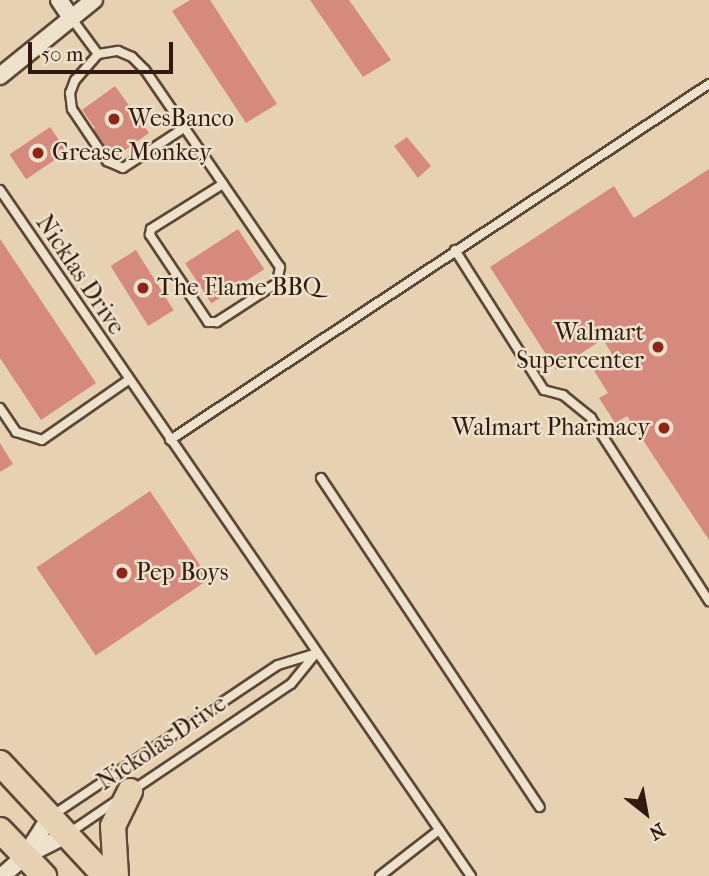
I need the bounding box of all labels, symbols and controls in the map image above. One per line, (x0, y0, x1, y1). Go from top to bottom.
scale bar (32, 28, 177, 72)
text: 50 m (41, 42, 84, 66)
place label: WesBanco (128, 105, 234, 133)
marker: WesBanco (106, 111, 122, 127)
place label: Grease Monkey (52, 139, 212, 167)
marker: Grease Monkey (30, 145, 46, 161)
street label: Nicklas Drive (29, 210, 131, 340)
place label: The Flame BBQ (157, 274, 321, 302)
marker: The Flame BBQ (135, 280, 151, 296)
place label: Walmart Supercenter (516, 319, 644, 375)
marker: Walmart Supercenter (650, 339, 666, 355)
place label: Walmart Pharmacy (452, 414, 650, 442)
marker: Walmart Pharmacy (656, 420, 672, 436)
place label: Pep Boys (136, 559, 229, 587)
marker: Pep Boys (114, 565, 130, 581)
street label: Nickolas Drive (92, 689, 232, 797)
north arrow (611, 778, 681, 848)
text: N (645, 818, 669, 844)

